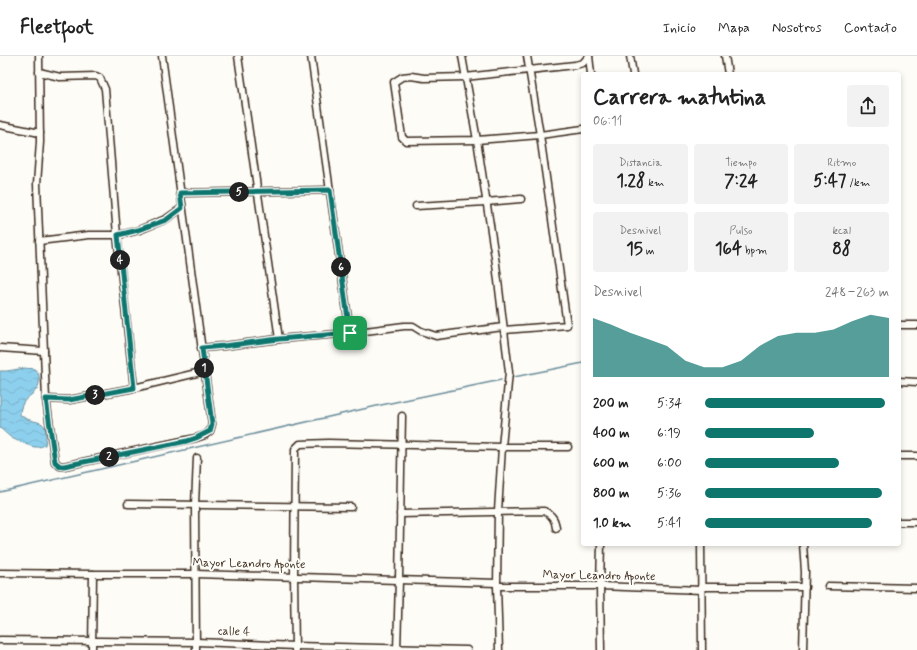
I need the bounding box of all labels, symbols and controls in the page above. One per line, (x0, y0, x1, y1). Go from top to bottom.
text: Fleetfoot (20, 15, 94, 40)
text: Inicio (663, 19, 696, 37)
text: Mapa (718, 19, 750, 37)
text: Nosotros (772, 19, 822, 37)
text: Contacto (844, 19, 897, 37)
text: Carrera matutina (593, 84, 766, 112)
button: share (847, 85, 889, 127)
text: 06:11 (593, 113, 622, 130)
text: Distancia (619, 156, 662, 170)
text: Tiempo (725, 156, 757, 170)
text: Ritmo (827, 156, 856, 170)
text: 1.28 (616, 170, 645, 192)
text: 7:24 (724, 170, 758, 192)
text: 5:47 (813, 170, 846, 192)
text: km (645, 176, 664, 190)
text: /km (846, 176, 870, 190)
pin: 5 (229, 182, 249, 202)
text: 5 (236, 185, 242, 199)
text: Desnivel (620, 224, 661, 238)
text: Pulso (729, 224, 753, 238)
text: kcal (832, 224, 851, 238)
text: 15 (626, 238, 643, 260)
text: 164 (715, 238, 742, 260)
text: 88 (832, 238, 851, 260)
text: m (643, 244, 655, 258)
text: bpm (742, 244, 767, 258)
pin: 4 (110, 250, 130, 270)
text: 4 (117, 253, 123, 267)
pin: 6 (331, 257, 351, 277)
text: 6 (338, 260, 344, 274)
text: Desnivel (593, 284, 642, 301)
text: 248–263 m (825, 284, 889, 301)
pin (333, 316, 367, 350)
icon: arrive (339, 322, 361, 344)
pin: 1 (194, 358, 214, 378)
text: 1 (202, 361, 206, 375)
pin: 3 (85, 385, 105, 405)
text: 3 (93, 388, 97, 402)
text: 200 m (593, 395, 628, 412)
text: 5:34 (657, 395, 682, 412)
text: 400 m (593, 425, 630, 442)
text: 6:19 (657, 425, 681, 442)
pin: 2 (99, 447, 119, 467)
text: 2 (106, 450, 112, 464)
text: 600 m (593, 455, 629, 472)
text: 6:00 (657, 455, 682, 472)
text: 800 m (593, 485, 629, 502)
text: 5:36 (657, 485, 681, 502)
text: 1.0 km (593, 515, 631, 532)
text: 5:41 (657, 515, 681, 532)
street label: Mayor Leandro Aponte (192, 555, 306, 573)
street label: Mayor Leandro Aponte (542, 567, 656, 585)
street label: calle 4 (218, 623, 250, 641)

